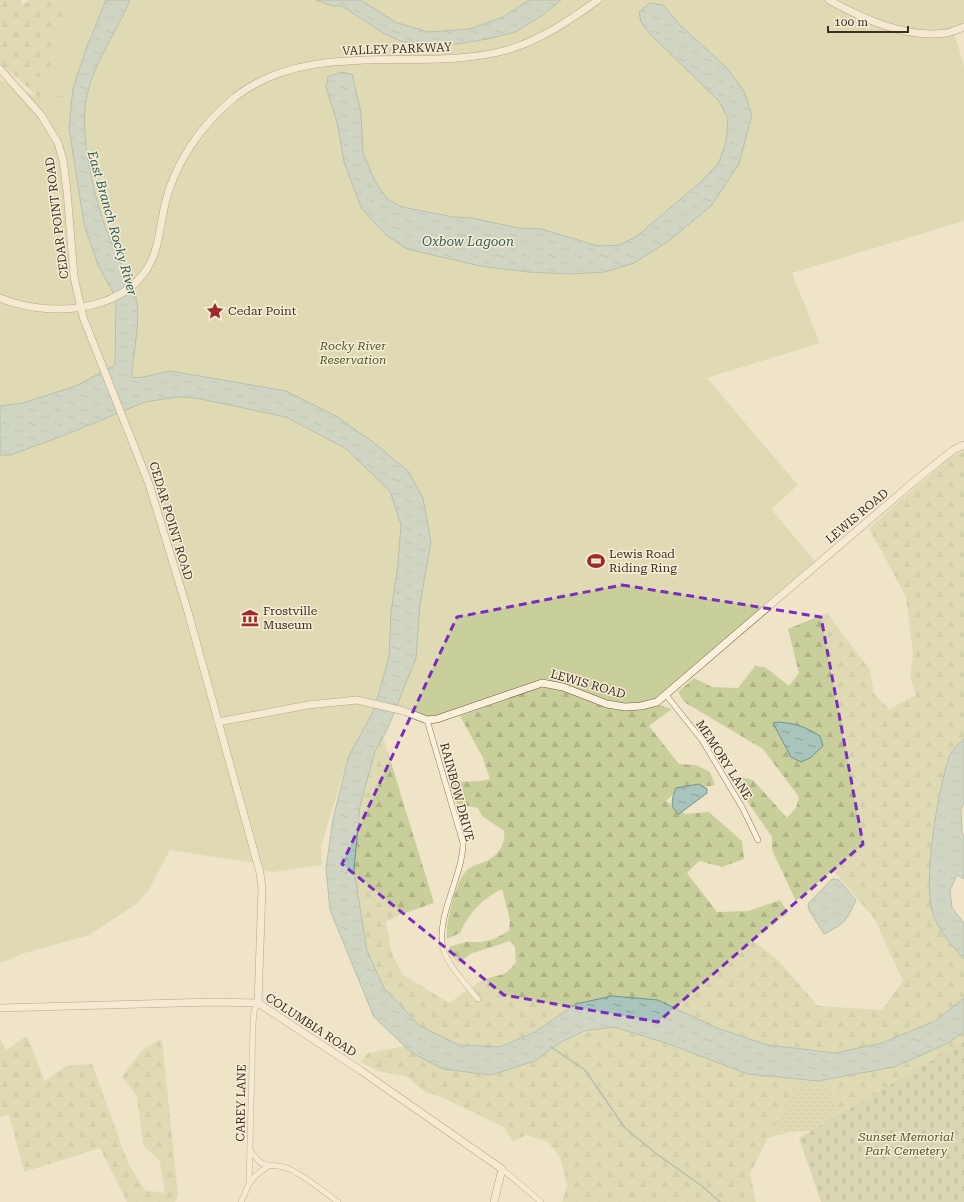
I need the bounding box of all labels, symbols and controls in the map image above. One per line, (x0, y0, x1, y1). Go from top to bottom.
scale bar (828, 8, 908, 34)
text: 100 m (834, 15, 868, 29)
street label: VALLEY PARKWAY (342, 40, 453, 58)
water label: East Branch Rocky River (84, 148, 141, 298)
street label: CEDAR POINT ROAD (43, 156, 71, 280)
water label: Oxbow Lagoon (422, 234, 514, 249)
place icon: Cedar Point (205, 301, 225, 321)
place label: Cedar Point (228, 304, 297, 318)
park label: Rocky River Reservation (318, 339, 387, 367)
street label: CEDAR POINT ROAD (146, 460, 196, 582)
street label: LEWIS ROAD (823, 486, 891, 546)
place label: Lewis Road Riding Ring (609, 547, 677, 575)
sports icon: Lewis Road Riding Ring (586, 551, 606, 571)
place label: Frostville Museum (263, 604, 318, 632)
museum icon: Frostville Museum (240, 608, 260, 628)
street label: LEWIS ROAD (549, 667, 627, 701)
street label: MEMORY LANE (693, 717, 755, 803)
street label: RAINBOW DRIVE (437, 741, 477, 843)
street label: COLUMBIA ROAD (263, 990, 359, 1060)
street label: CAREY LANE (233, 1064, 249, 1142)
park label: Sunset Memorial Park Cemetery (857, 1130, 954, 1158)

